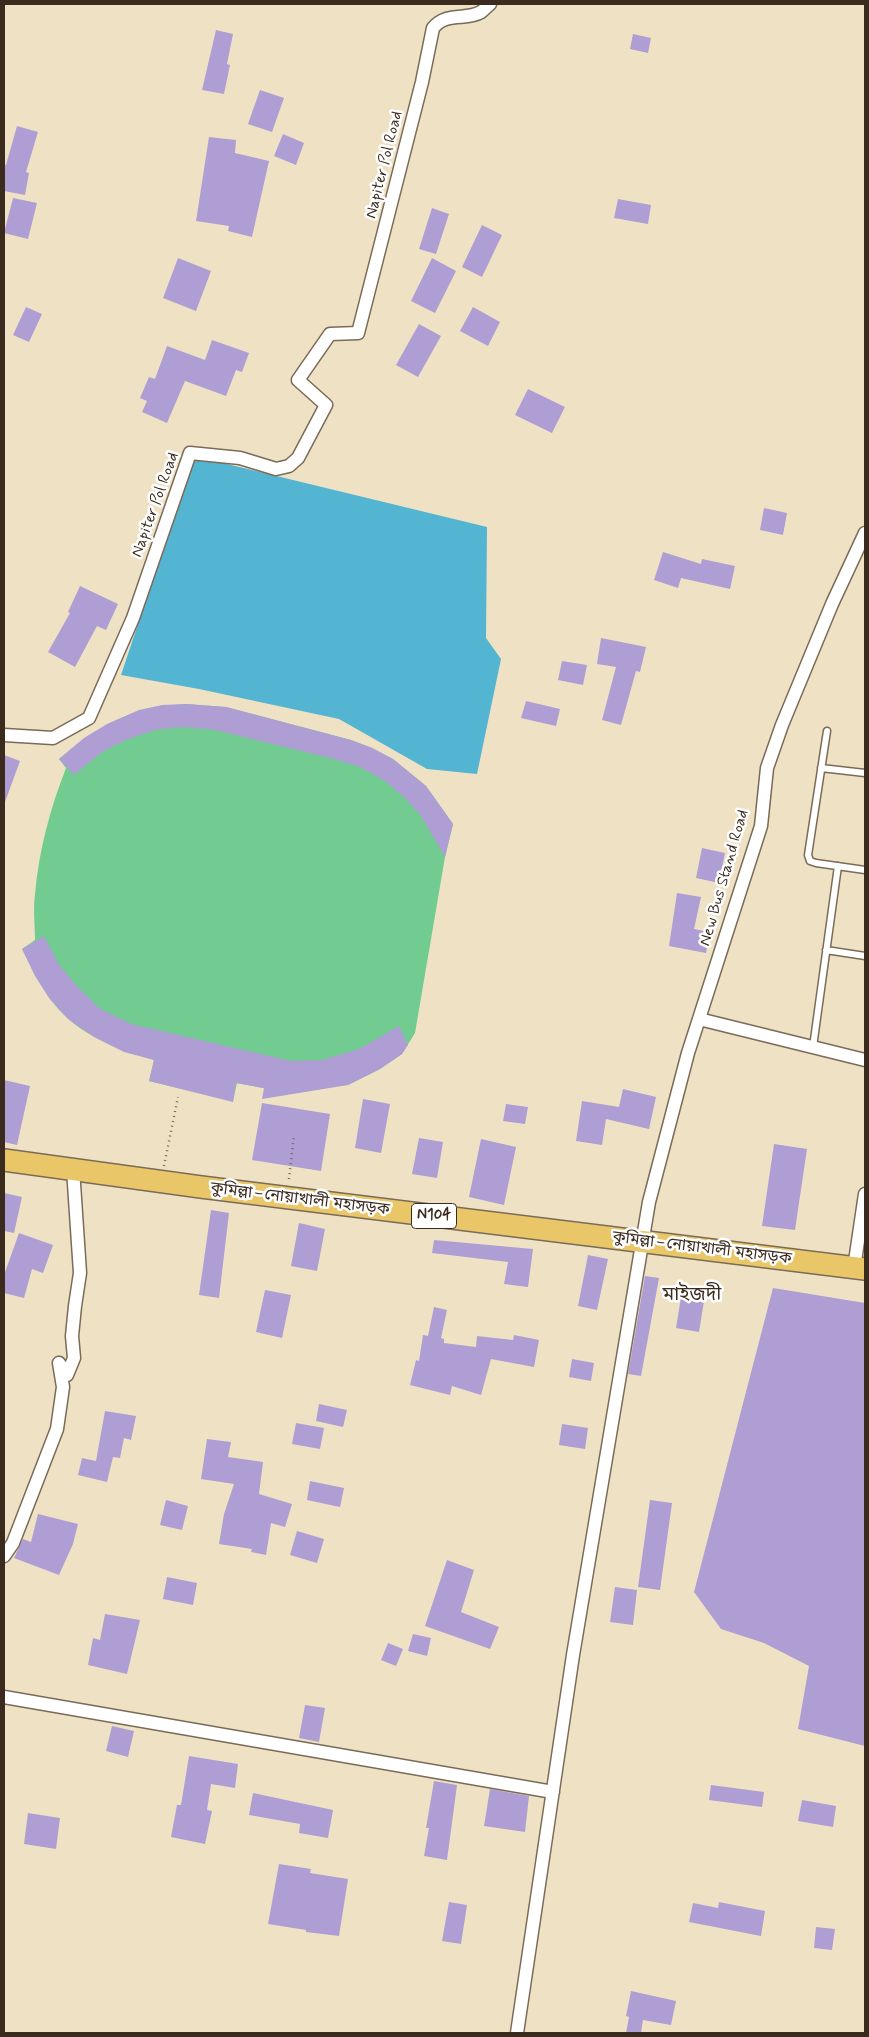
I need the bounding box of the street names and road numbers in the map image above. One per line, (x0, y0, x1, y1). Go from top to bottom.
street label: Napiter Pol Road (362, 109, 408, 221)
street label: Napiter Pol Road (128, 450, 184, 560)
street label: New Bus Stand Road (696, 808, 754, 948)
street label: কুমিল্লা–নোয়াখালী মহাসড়ক (209, 1179, 391, 1221)
road number: N104 (412, 1204, 456, 1228)
street label: কুমিল্লা–নোয়াখালী মহাসড়ক (611, 1228, 793, 1270)

